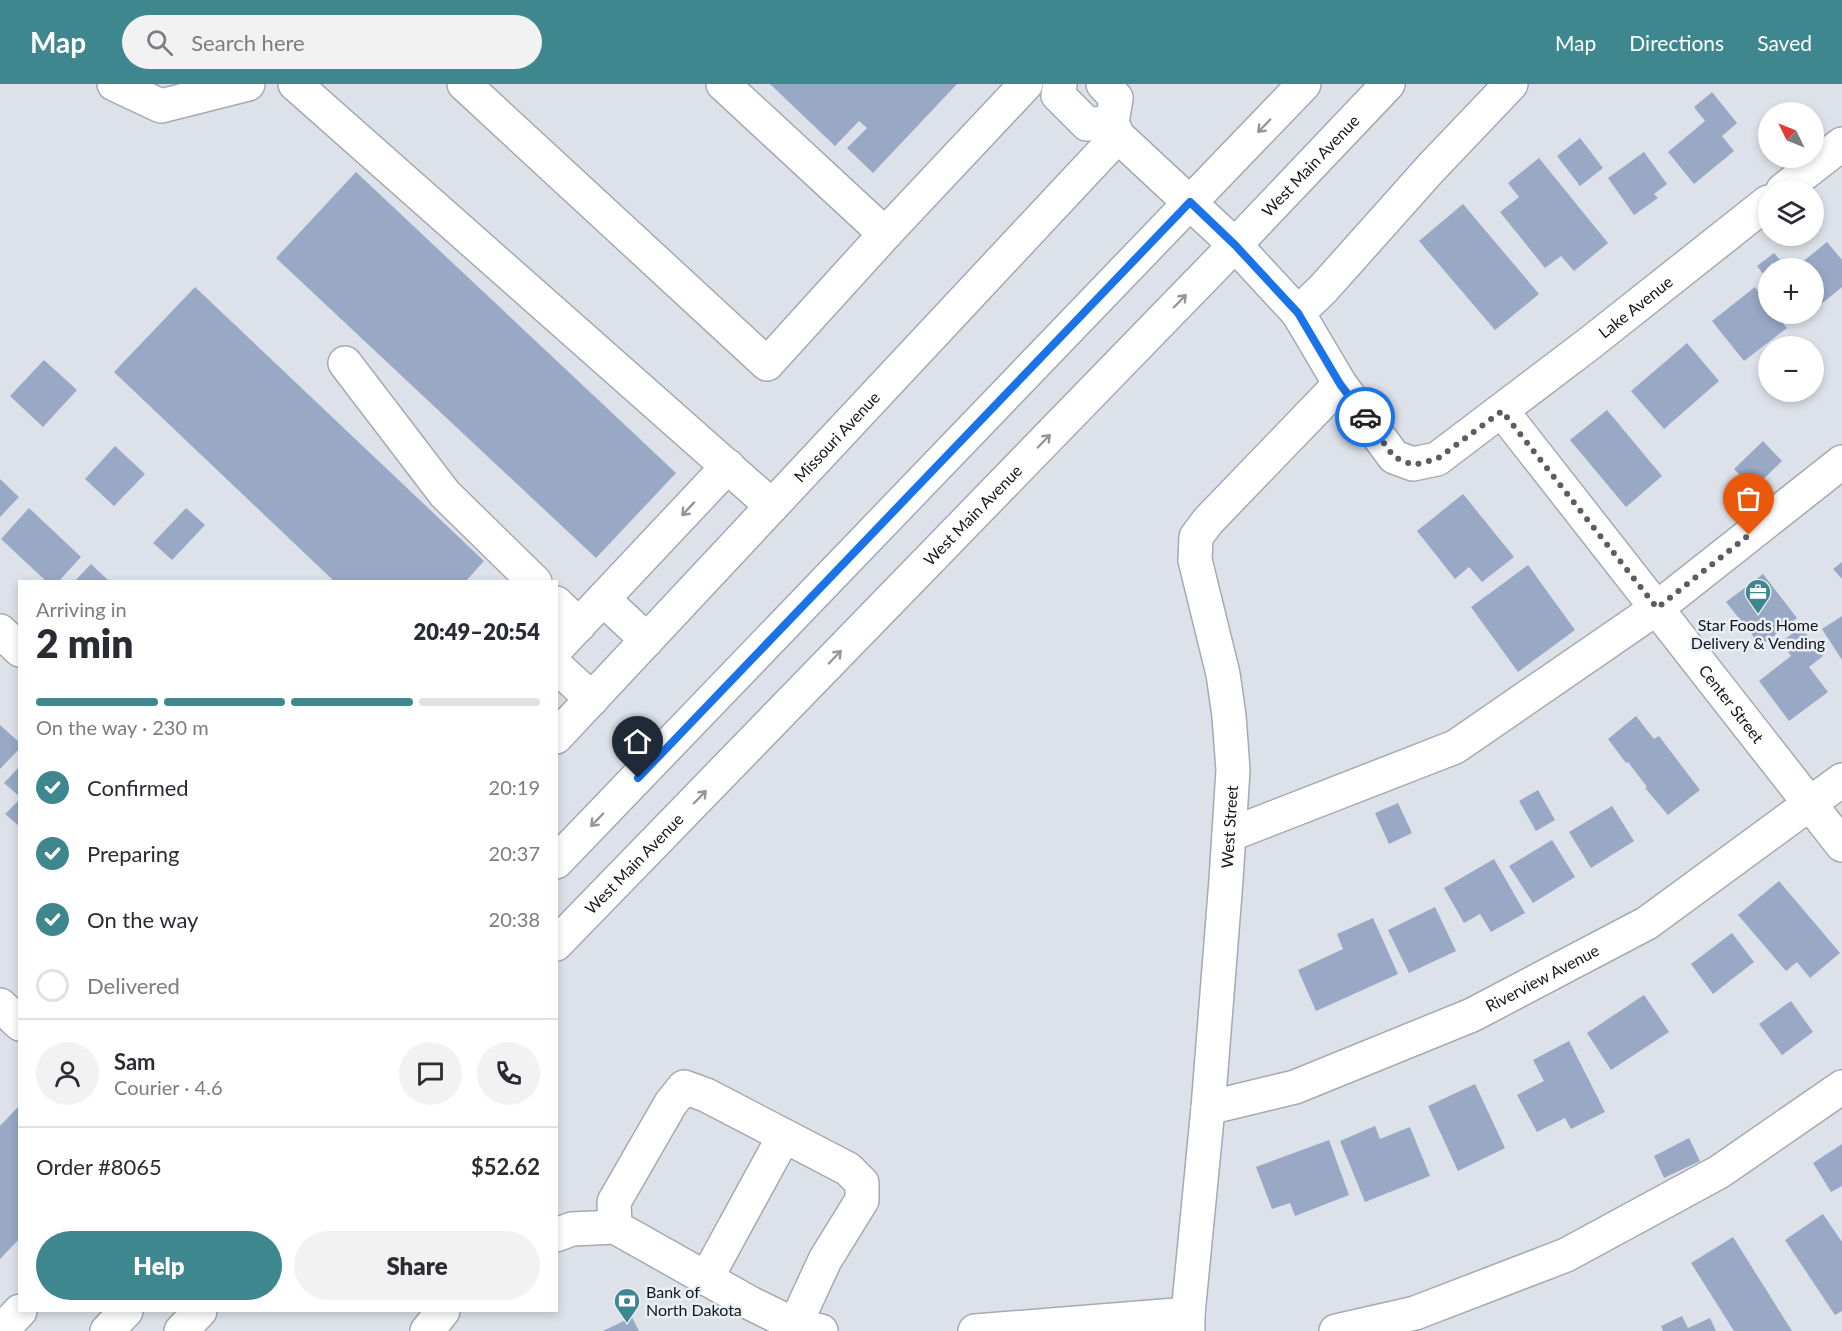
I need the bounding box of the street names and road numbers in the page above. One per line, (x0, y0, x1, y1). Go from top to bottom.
street label: West Main Avenue (1257, 111, 1363, 220)
street label: Lake Avenue (1594, 272, 1676, 342)
street label: Missouri Avenue (790, 387, 883, 486)
street label: West Main Avenue (919, 460, 1025, 569)
street label: Center Street (1695, 661, 1768, 746)
street label: West Street (1217, 784, 1241, 869)
street label: West Main Avenue (581, 809, 687, 918)
street label: Riverview Avenue (1482, 940, 1602, 1015)

